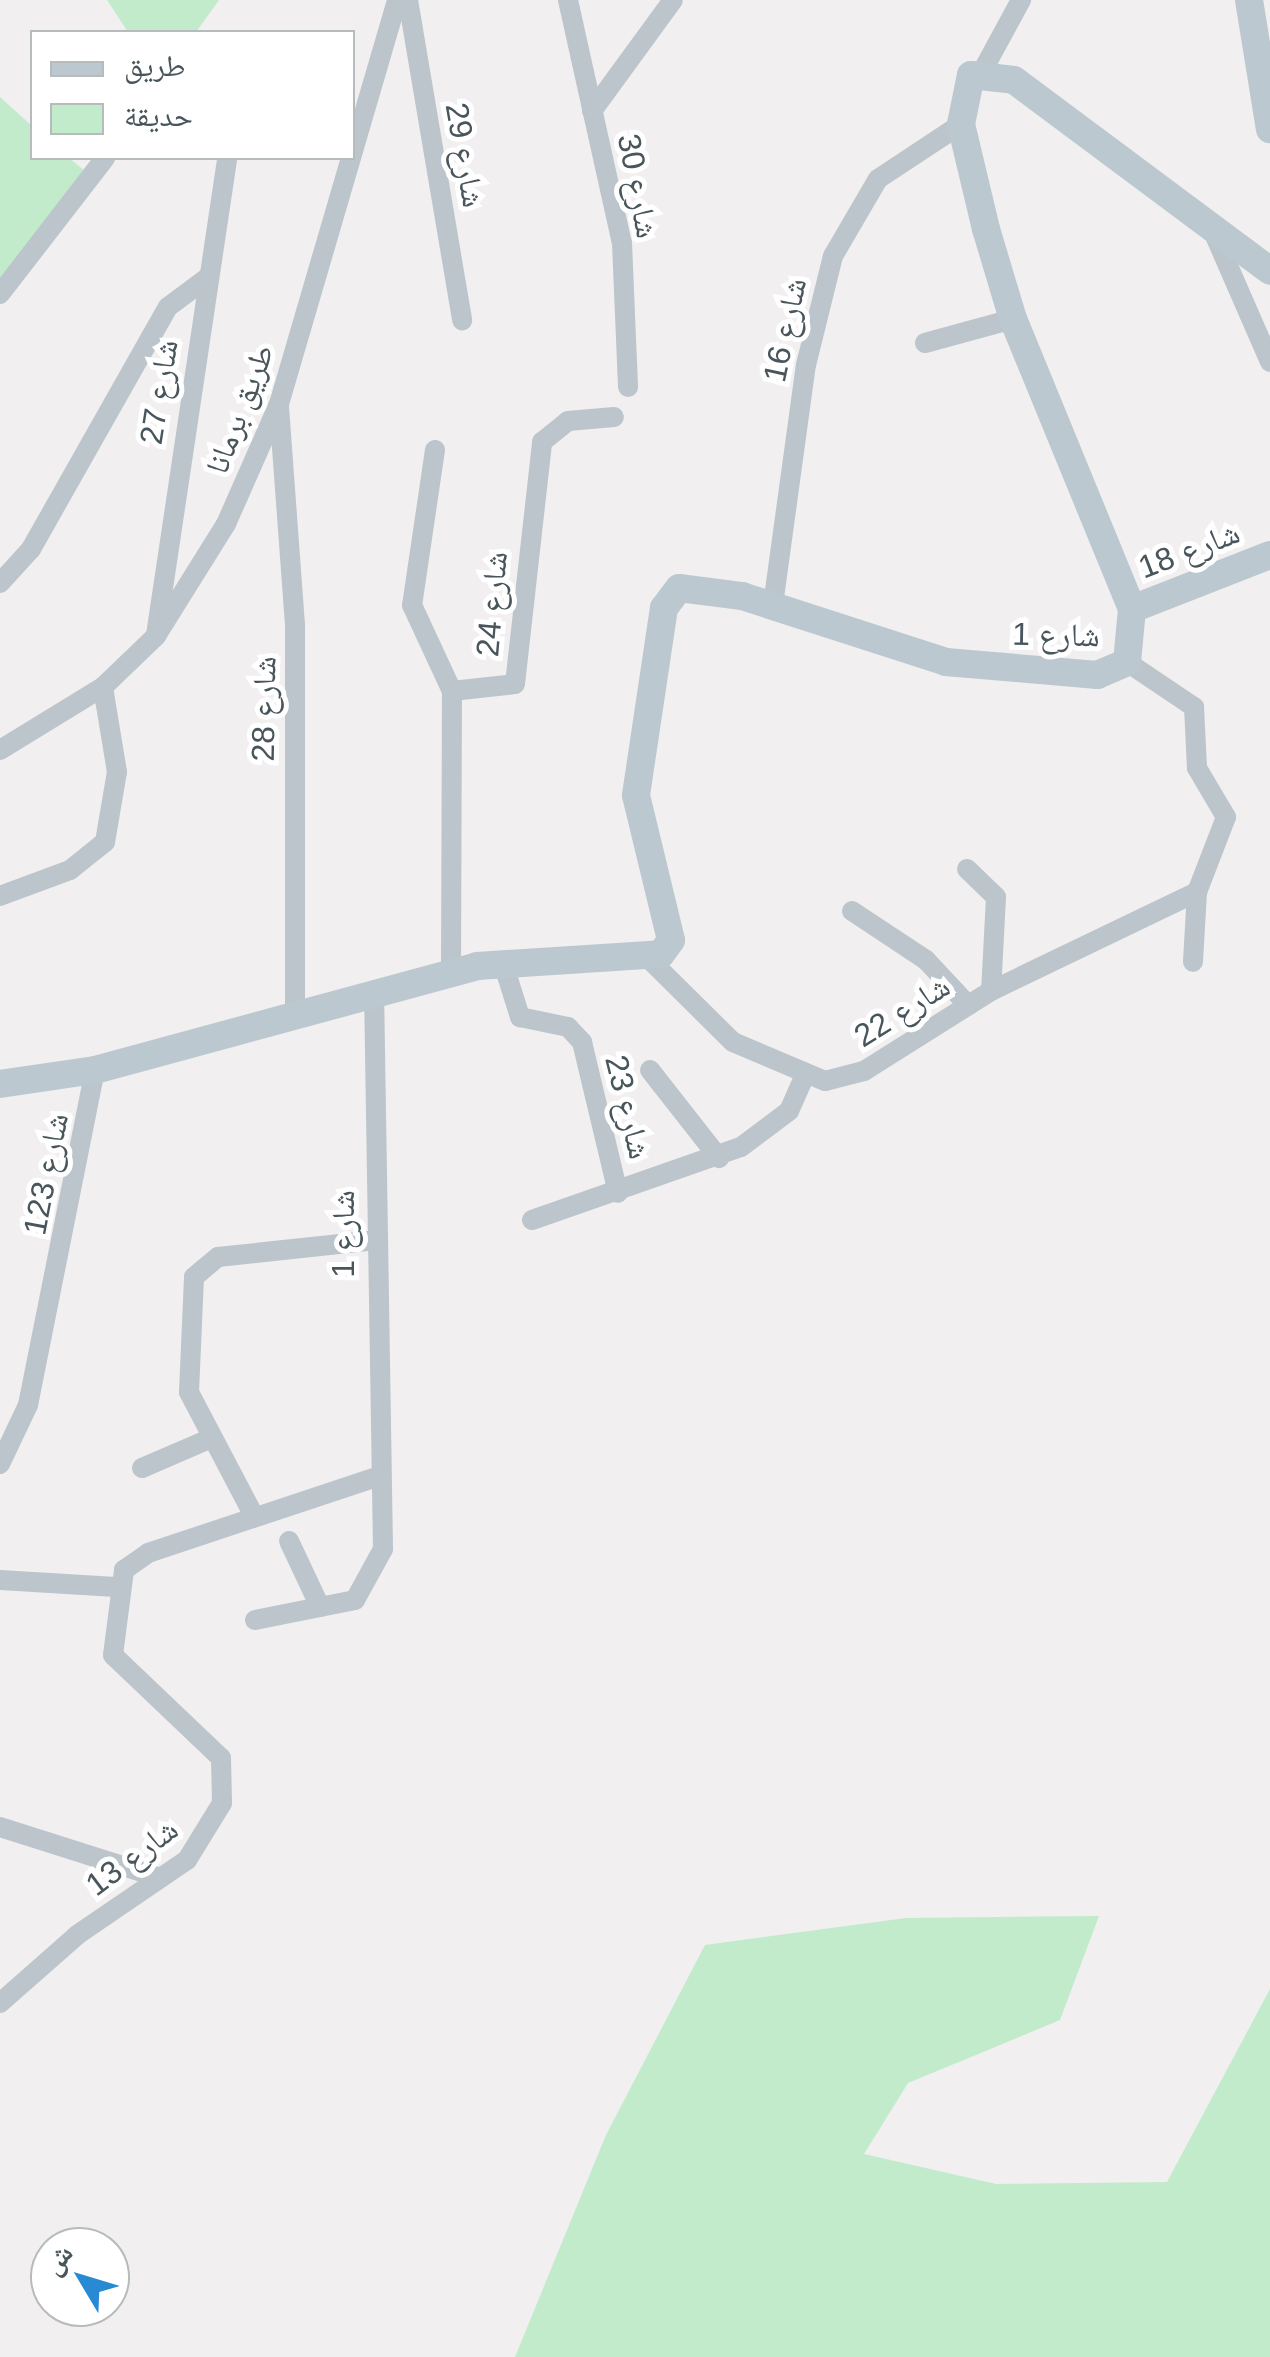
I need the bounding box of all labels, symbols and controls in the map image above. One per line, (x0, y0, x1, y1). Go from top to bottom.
legend (30, 30, 355, 160)
text: طريق (124, 49, 185, 82)
text: حديقة (124, 99, 193, 132)
street label: شارع 29 (437, 100, 493, 210)
street label: شارع 30 (609, 131, 667, 241)
street label: شارع 16 (755, 275, 815, 385)
street label: شارع 27 (132, 337, 186, 447)
street label: طريق برمانا (198, 339, 282, 479)
street label: شارع 18 (1133, 513, 1245, 587)
street label: شارع 24 (468, 550, 516, 658)
street label: شارع 1 (1012, 615, 1100, 655)
street label: شارع 28 (244, 656, 284, 762)
street label: شارع 22 (847, 967, 957, 1055)
street label: شارع 23 (597, 1051, 659, 1163)
street label: شارع 123 (15, 1110, 77, 1238)
street label: شارع 1 (324, 1190, 362, 1278)
street label: شارع 13 (78, 1810, 186, 1904)
north arrow (30, 2227, 130, 2327)
text: ش (36, 2238, 79, 2281)

